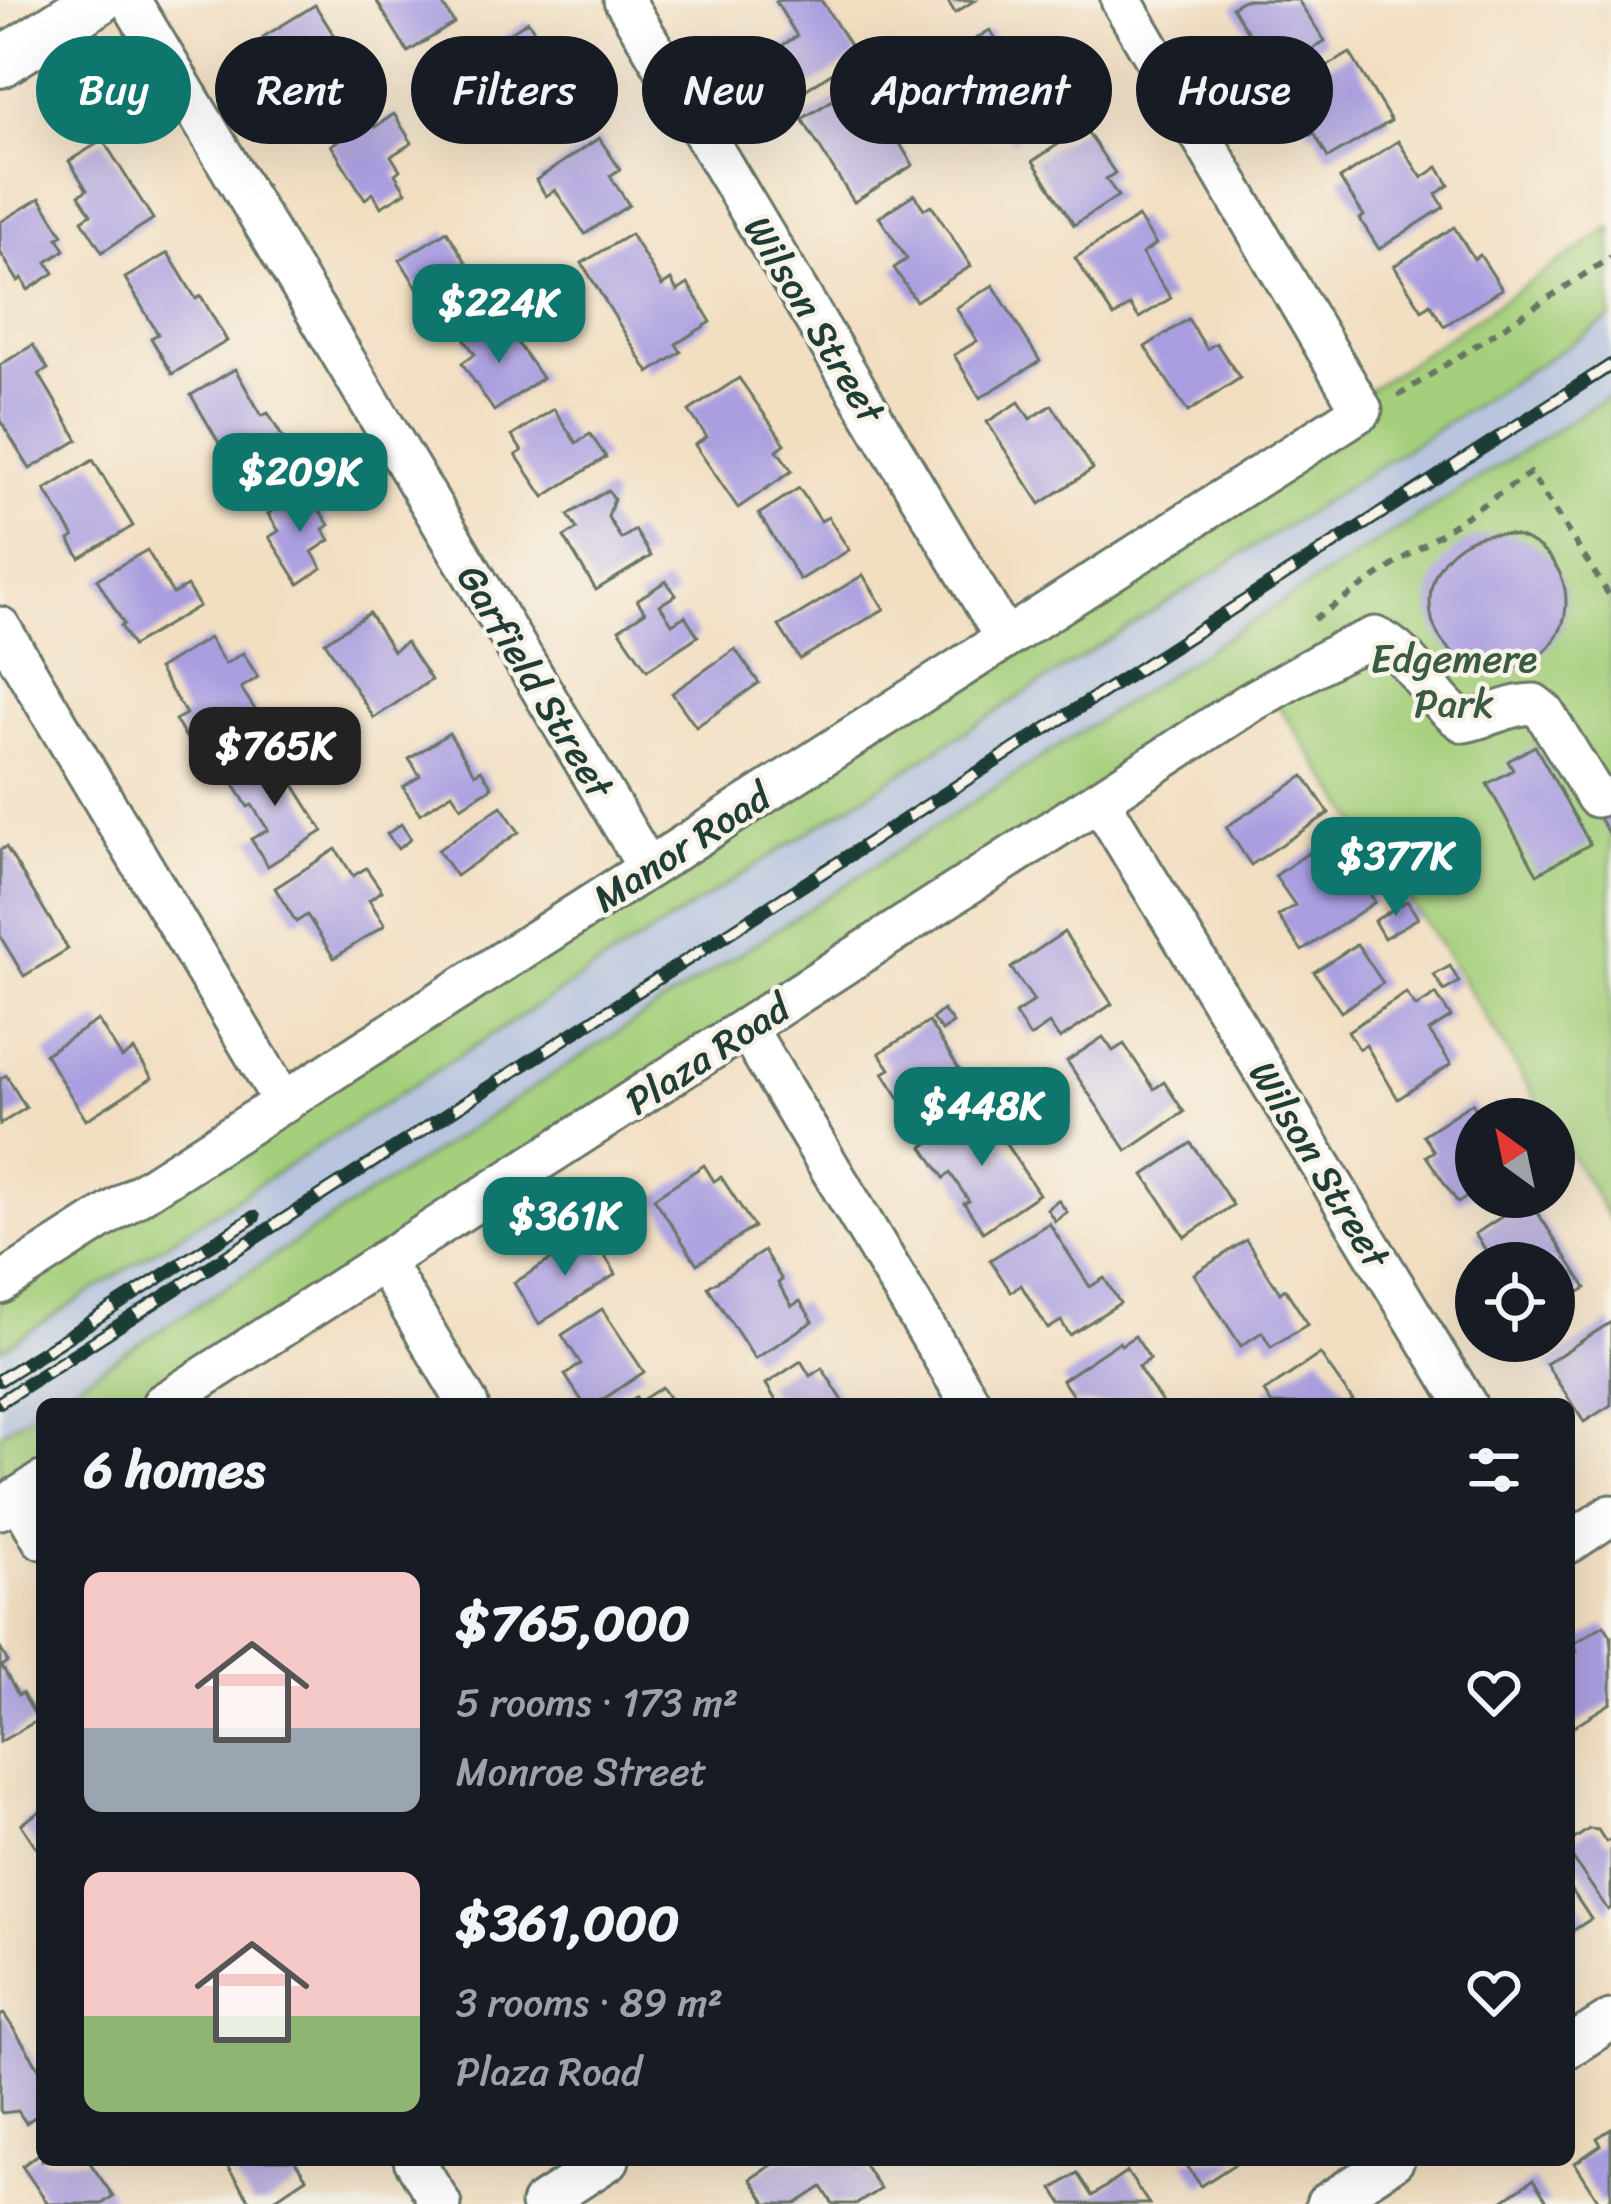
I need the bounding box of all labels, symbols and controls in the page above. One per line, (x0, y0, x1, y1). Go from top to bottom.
chip: Buy (36, 36, 191, 144)
chip: Rent (215, 36, 387, 144)
chip: Filters (411, 36, 618, 144)
chip: New (642, 36, 806, 144)
chip: Apartment (830, 36, 1112, 144)
chip: House (1136, 36, 1333, 144)
street label: Wilson Street (725, 202, 905, 438)
pin: $224K (415, 264, 583, 366)
text: $224K (439, 268, 559, 337)
pin: $209K (216, 433, 384, 535)
text: $209K (239, 437, 361, 506)
street label: Garfield Street (438, 550, 634, 813)
park label: Edgemere Park (1371, 624, 1538, 738)
pin: $765K (191, 707, 359, 809)
text: $765K (216, 711, 334, 780)
street label: Manor Road (578, 762, 787, 931)
pin: $377K (1312, 817, 1480, 919)
text: $377K (1338, 821, 1454, 890)
street label: Plaza Road (611, 974, 806, 1134)
street label: Wilson Street (1230, 1047, 1410, 1283)
pin: $448K (898, 1067, 1066, 1169)
text: $448K (921, 1071, 1043, 1140)
north arrow (1455, 1098, 1575, 1218)
map controls (1455, 1098, 1575, 1362)
pin: $361K (481, 1177, 649, 1279)
text: $361K (510, 1181, 620, 1250)
button: locate (1455, 1242, 1575, 1362)
text: 6 homes (84, 1425, 265, 1515)
icon: filters (1461, 1437, 1527, 1503)
text: $765,000 (456, 1578, 690, 1668)
icon: home (180, 1620, 324, 1764)
icon: heart (1461, 1659, 1527, 1725)
text: 5 rooms · 173 m² (456, 1668, 738, 1737)
text: Monroe Street (456, 1737, 707, 1806)
text: $361,000 (456, 1878, 680, 1968)
icon: home (180, 1920, 324, 2064)
icon: heart (1461, 1959, 1527, 2025)
text: 3 rooms · 89 m² (456, 1968, 723, 2037)
text: Plaza Road (456, 2037, 642, 2106)

